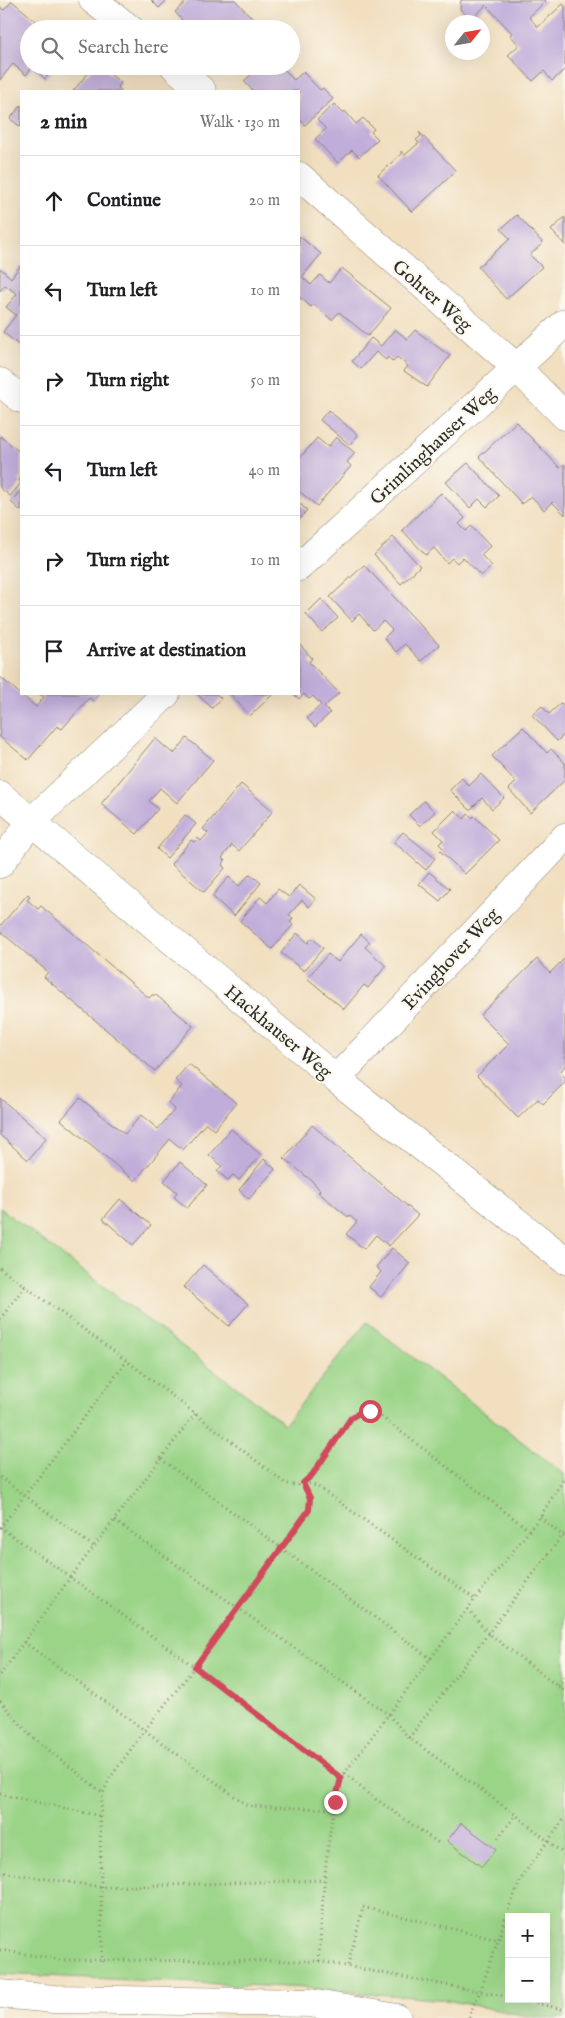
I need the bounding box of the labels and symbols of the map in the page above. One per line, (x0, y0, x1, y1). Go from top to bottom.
north arrow (445, 15, 490, 60)
street label: Gohrer Weg (387, 255, 477, 338)
street label: Grimlinghauser Weg (365, 381, 502, 511)
street label: Evinghover Weg (398, 903, 506, 1016)
street label: Hackhauser Weg (219, 980, 337, 1085)
route start (359, 1400, 382, 1423)
route end (324, 1791, 347, 1814)

